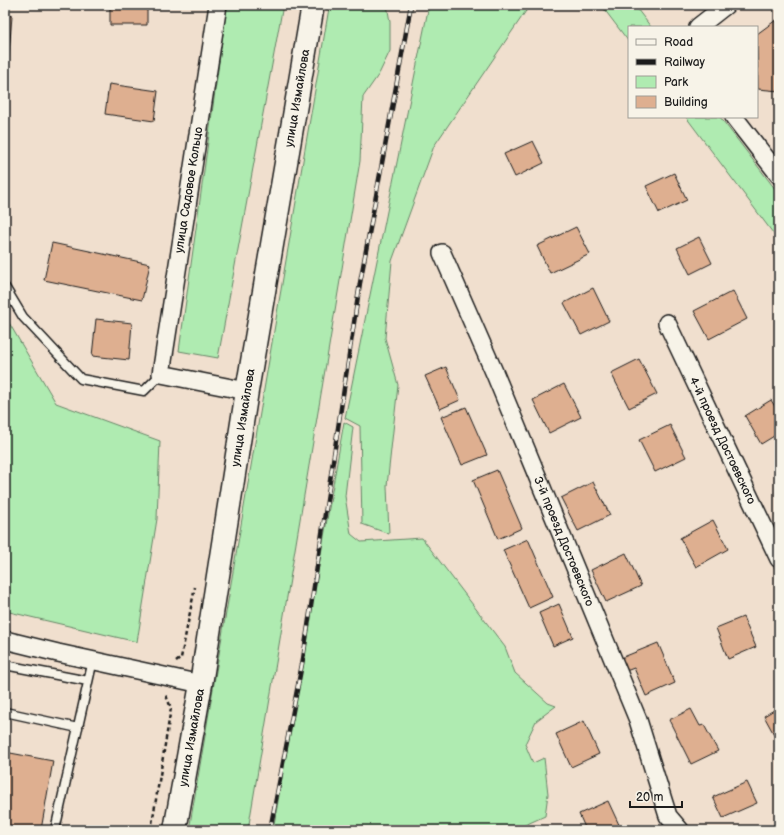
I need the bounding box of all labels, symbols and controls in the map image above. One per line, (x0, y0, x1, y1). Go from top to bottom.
legend (628, 26, 758, 118)
text: Road (664, 35, 693, 50)
street label: улица Измайлова (281, 48, 313, 148)
text: Railway (664, 55, 706, 70)
text: Park (664, 75, 688, 90)
text: Building (664, 95, 708, 110)
street label: улица Садовое Кольцо (172, 126, 206, 254)
street label: улица Измайлова (228, 367, 258, 468)
street label: 4-й проезд Достоевского (686, 374, 759, 507)
street label: 3-й проезд Достоевского (531, 474, 598, 608)
street label: улица Измайлова (175, 687, 208, 788)
scale bar (630, 783, 682, 809)
text: 20 m (636, 790, 663, 805)

